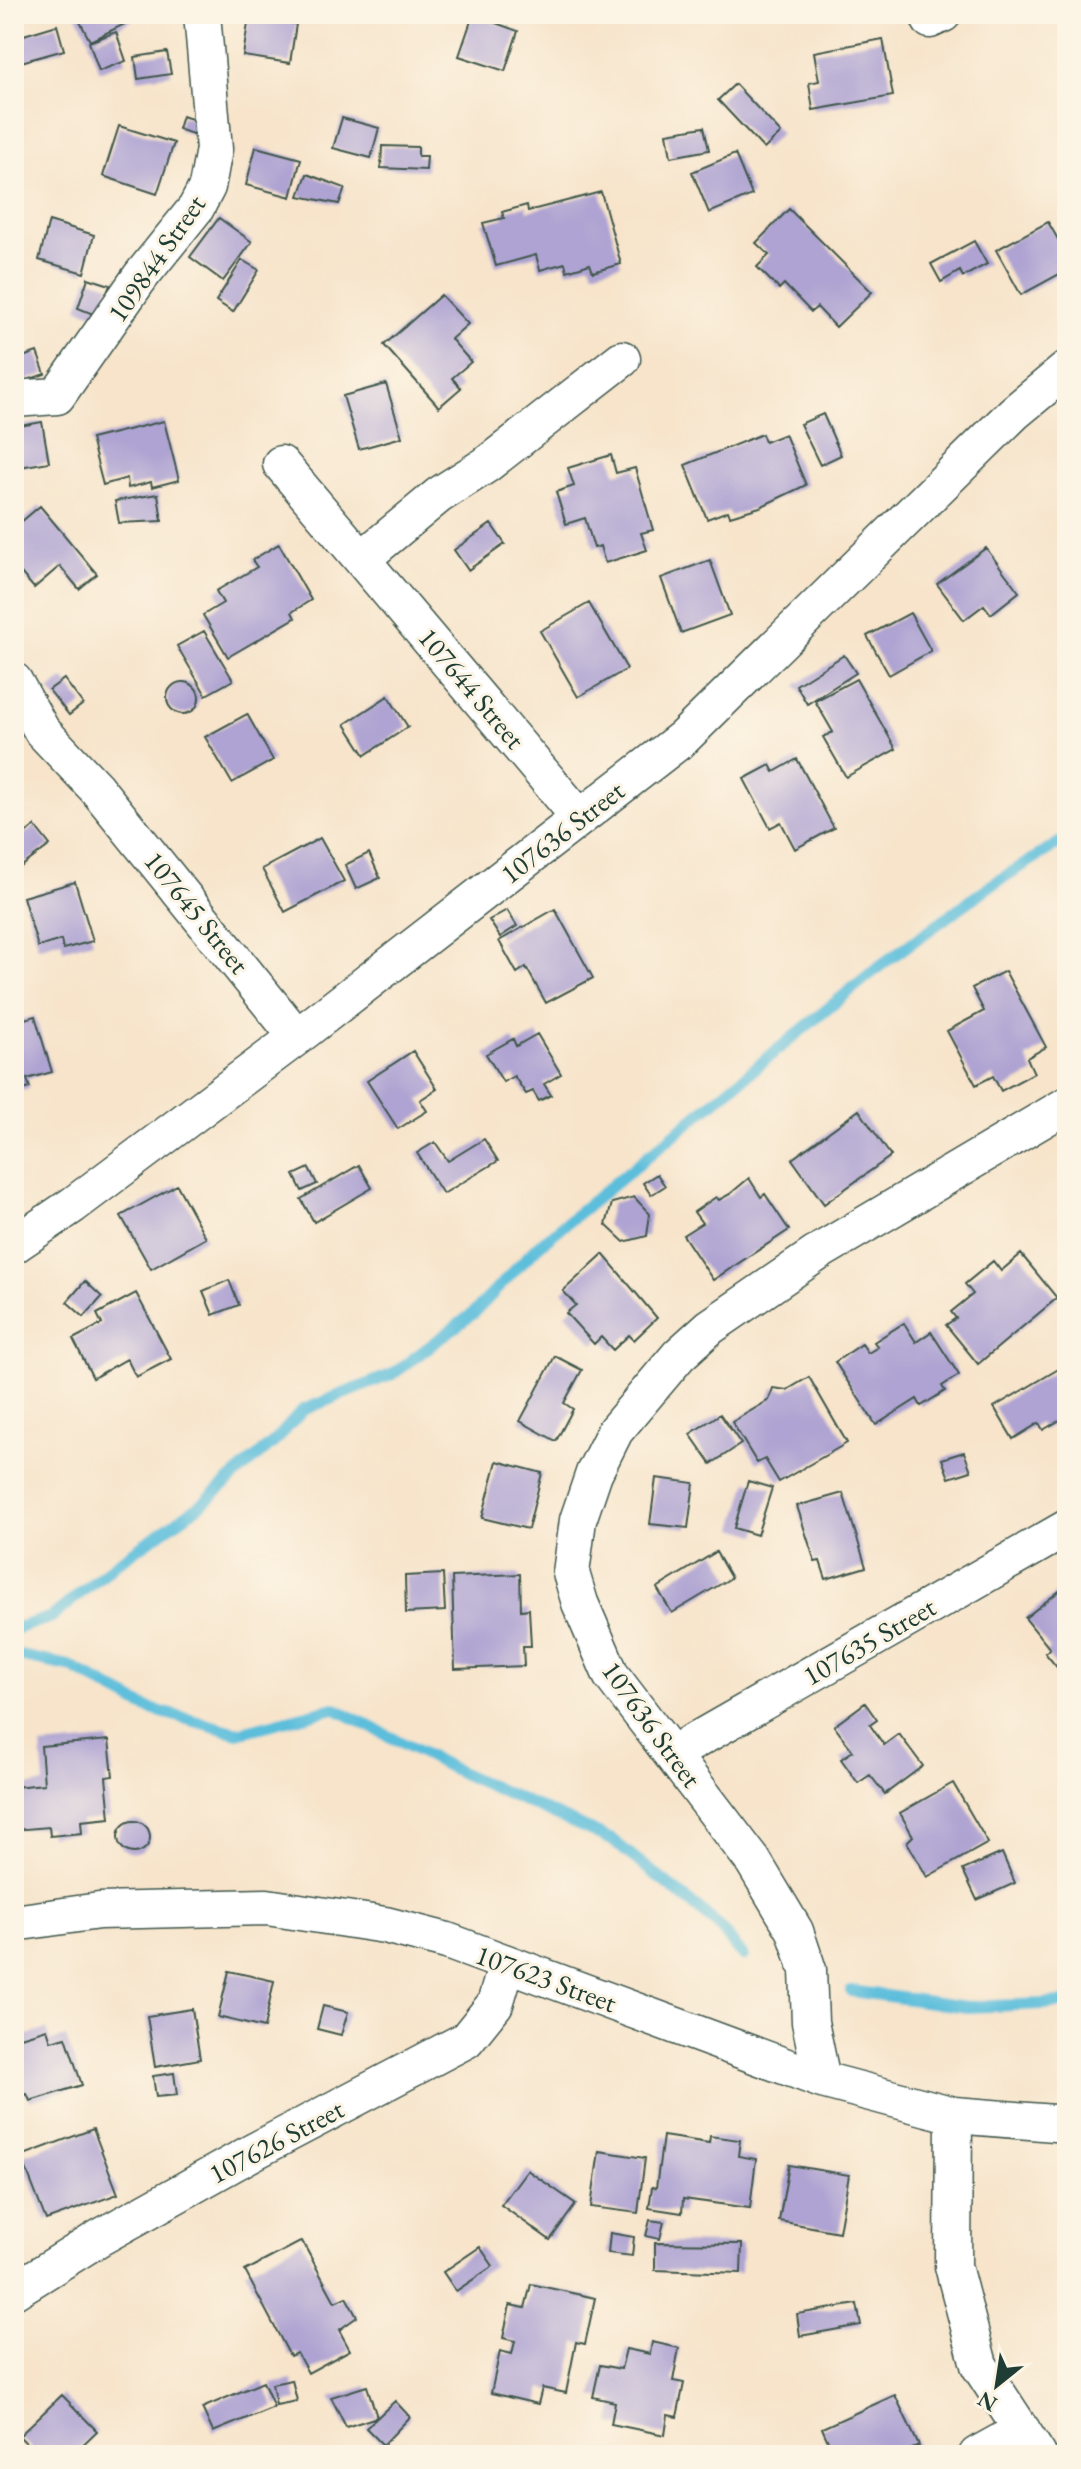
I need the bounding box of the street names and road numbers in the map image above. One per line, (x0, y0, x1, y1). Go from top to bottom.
street label: 109844 Street (99, 187, 213, 329)
street label: 107644 Street (411, 620, 533, 756)
street label: 107636 Street (493, 772, 631, 892)
street label: 107645 Street (137, 843, 258, 981)
street label: 107635 Street (796, 1588, 942, 1694)
street label: 107636 Street (594, 1654, 710, 1795)
street label: 107623 Street (470, 1936, 622, 2020)
street label: 107626 Street (202, 2090, 350, 2192)

